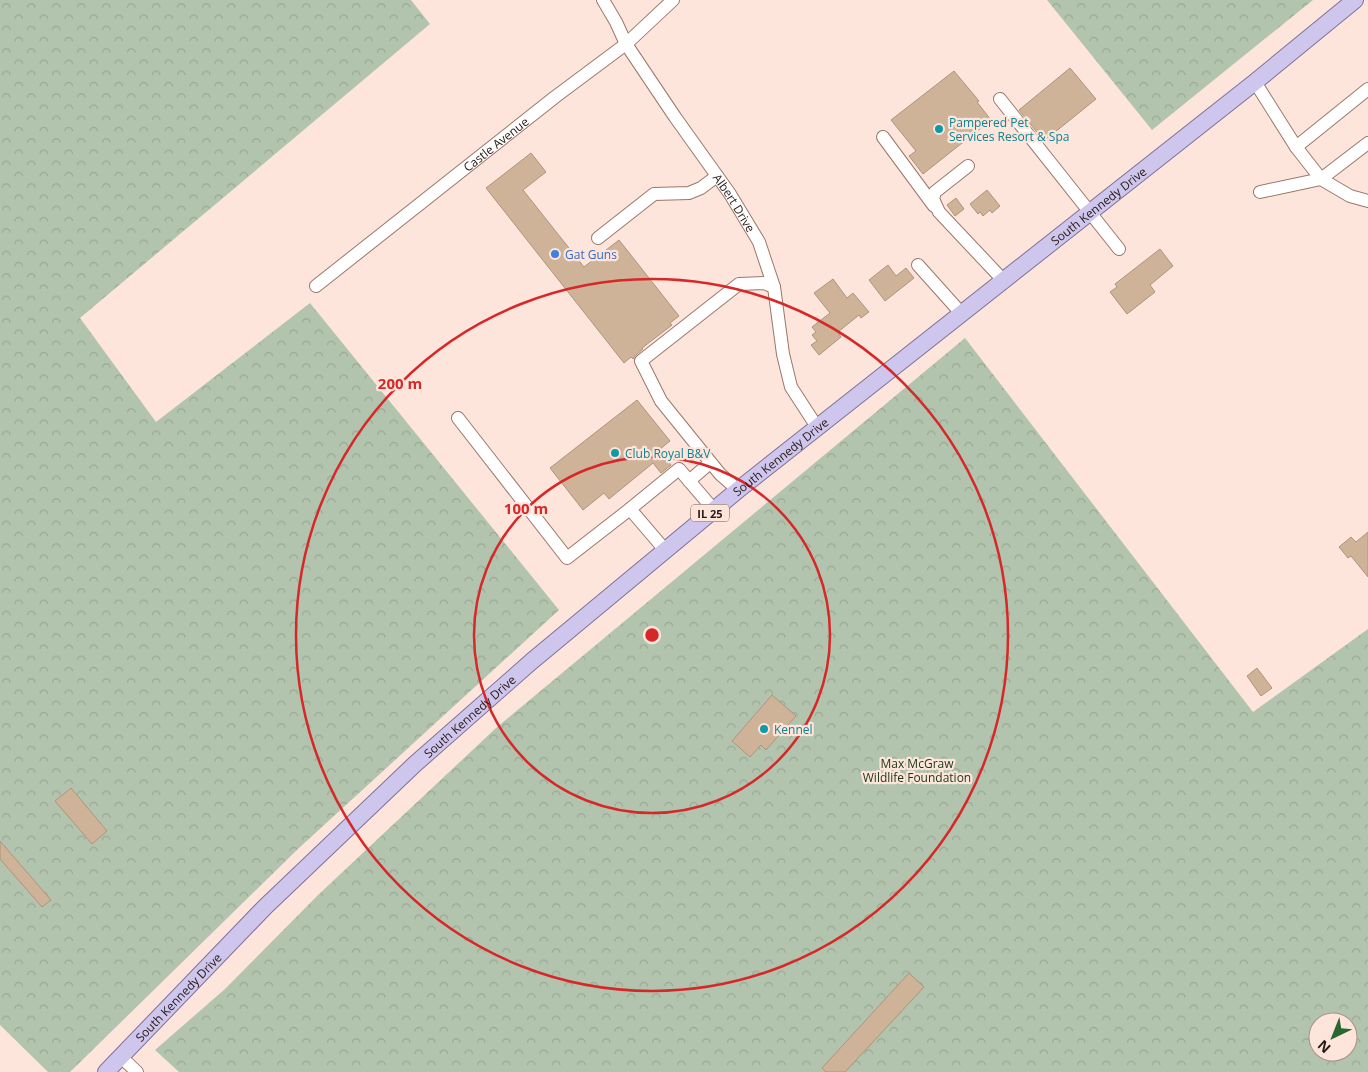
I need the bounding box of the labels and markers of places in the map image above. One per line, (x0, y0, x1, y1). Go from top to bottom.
place label: Pampered Pet Services Resort & Spa (949, 114, 1069, 145)
marker: Pampered Pet Services Resort & Spa (933, 123, 945, 135)
place label: Gat Guns (565, 246, 617, 263)
marker: Gat Guns (549, 248, 561, 260)
place label: Club Royal B&V (625, 445, 711, 462)
marker: Club Royal B&V (609, 447, 621, 459)
centre of rings (643, 626, 661, 644)
place label: Kennel (774, 721, 813, 738)
marker: Kennel (758, 723, 770, 735)

